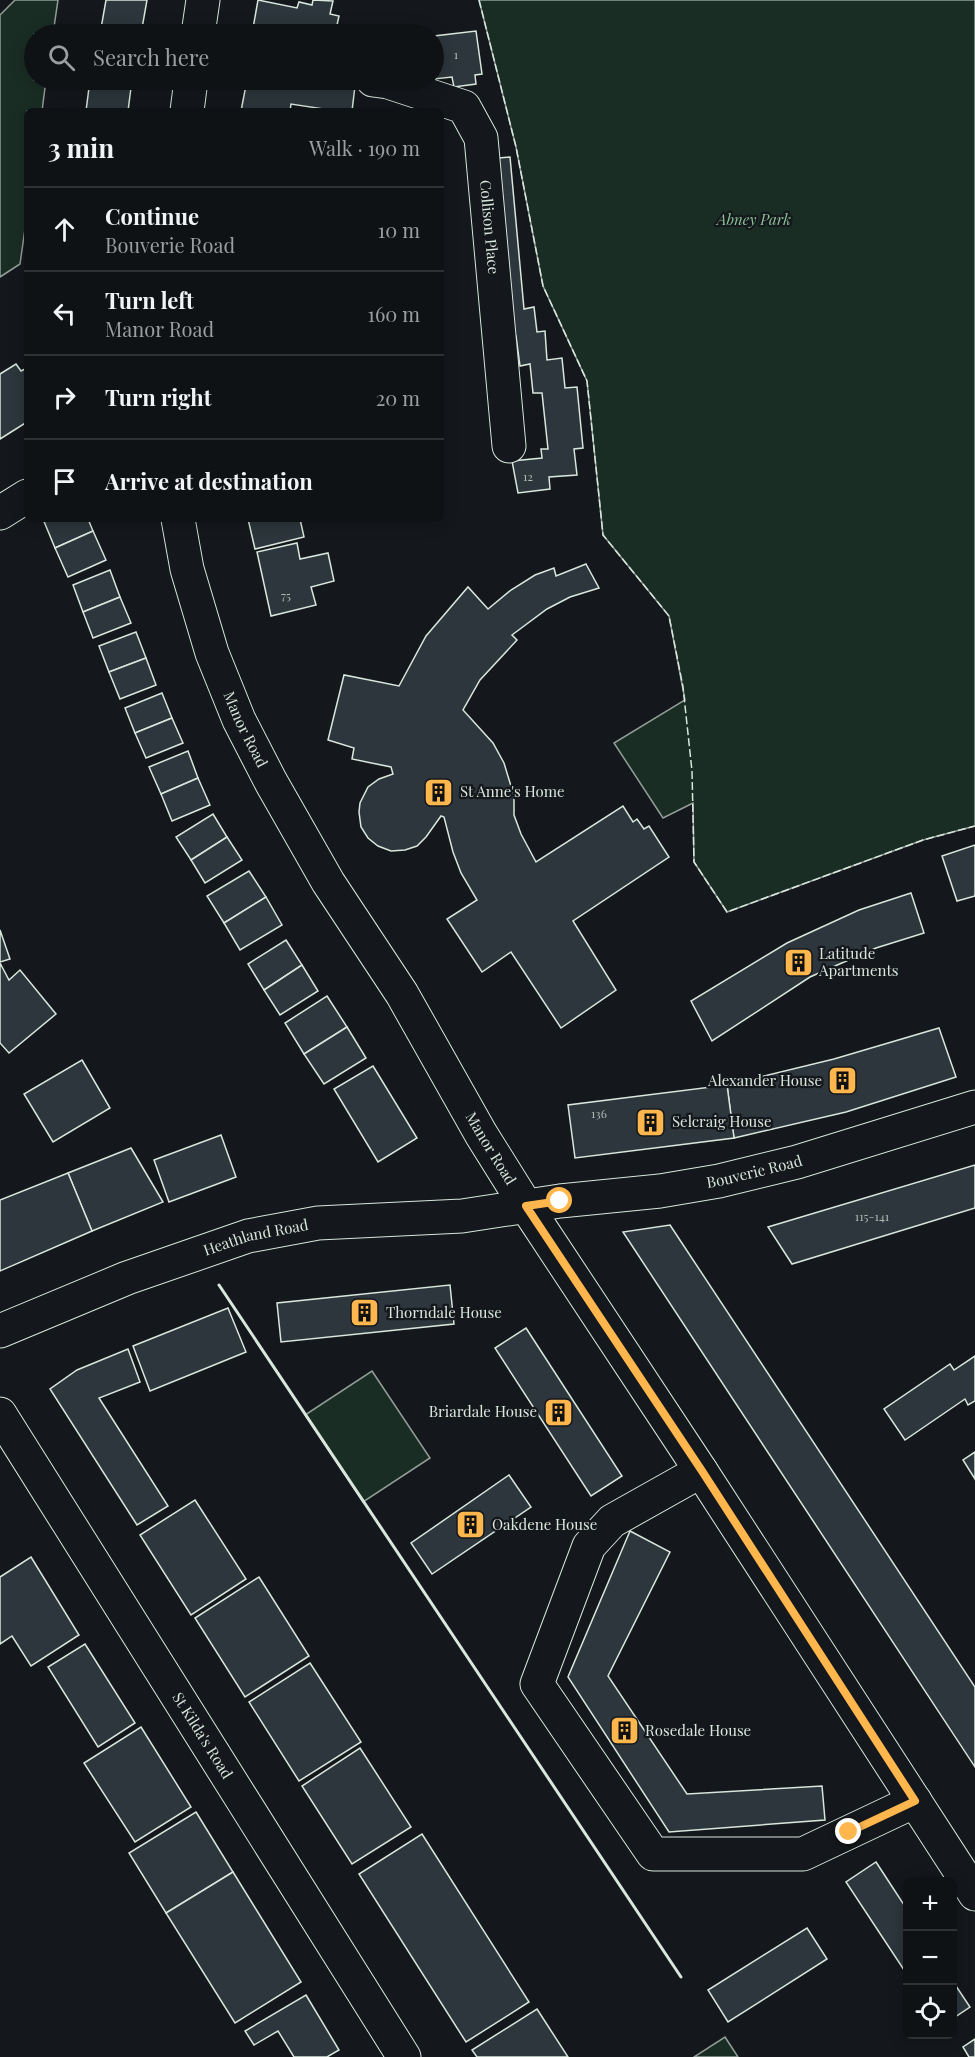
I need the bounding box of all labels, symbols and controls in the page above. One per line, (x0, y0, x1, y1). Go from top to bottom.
search box (24, 24, 444, 90)
icon: search (45, 41, 78, 74)
text: Search here (93, 42, 209, 72)
house number: 1 (454, 46, 459, 62)
text: 3 min (48, 130, 114, 165)
text: Walk · 190 m (309, 134, 420, 161)
street label: Collison Place (476, 179, 504, 275)
text: Continue (105, 201, 199, 231)
park label: Abney Park (715, 209, 791, 229)
icon: ahead (48, 213, 81, 246)
text: 10 m (378, 216, 420, 243)
text: Bouverie Road (105, 231, 235, 258)
text: Turn left (105, 285, 194, 315)
icon: left (48, 297, 81, 330)
text: 160 m (368, 300, 420, 327)
text: Manor Road (105, 315, 214, 342)
icon: right (48, 381, 81, 414)
text: Turn right (105, 382, 211, 412)
text: 20 m (376, 384, 420, 411)
icon: arrive (48, 465, 81, 498)
text: Arrive at destination (105, 466, 313, 496)
house number: 12 (523, 468, 533, 484)
house number: 75 (281, 587, 291, 603)
street label: Manor Road (220, 688, 273, 771)
building icon: St Anne's Home (423, 776, 455, 808)
place label: St Anne's Home (460, 781, 565, 801)
place label: Latitude Apartments (818, 943, 899, 980)
building icon: Latitude Apartments (782, 947, 814, 979)
building icon: Alexander House (827, 1065, 859, 1097)
place label: Alexander House (707, 1070, 822, 1090)
house number: 136 (591, 1105, 607, 1121)
building icon: Selcraig House (635, 1106, 667, 1138)
street label: Manor Road (462, 1108, 521, 1189)
place label: Selcraig House (672, 1111, 772, 1131)
street label: Bouverie Road (705, 1150, 805, 1192)
route start (546, 1187, 572, 1213)
house number: 115-141 (855, 1208, 890, 1224)
street label: Heathland Road (200, 1214, 310, 1260)
building icon: Thorndale House (349, 1297, 381, 1329)
place label: Thorndale House (386, 1302, 502, 1322)
building icon: Briardale House (542, 1396, 574, 1428)
place label: Briardale House (429, 1401, 537, 1421)
building icon: Oakdene House (455, 1509, 487, 1541)
place label: Oakdene House (492, 1514, 597, 1534)
street label: St Kilda's Road (168, 1688, 238, 1783)
building icon: Rosedale House (608, 1715, 640, 1747)
place label: Rosedale House (645, 1720, 751, 1740)
route end (835, 1818, 861, 1844)
map controls (903, 1877, 957, 2039)
button: + (903, 1877, 957, 1931)
button: − (903, 1931, 957, 1985)
button: locate (903, 1985, 957, 2039)

